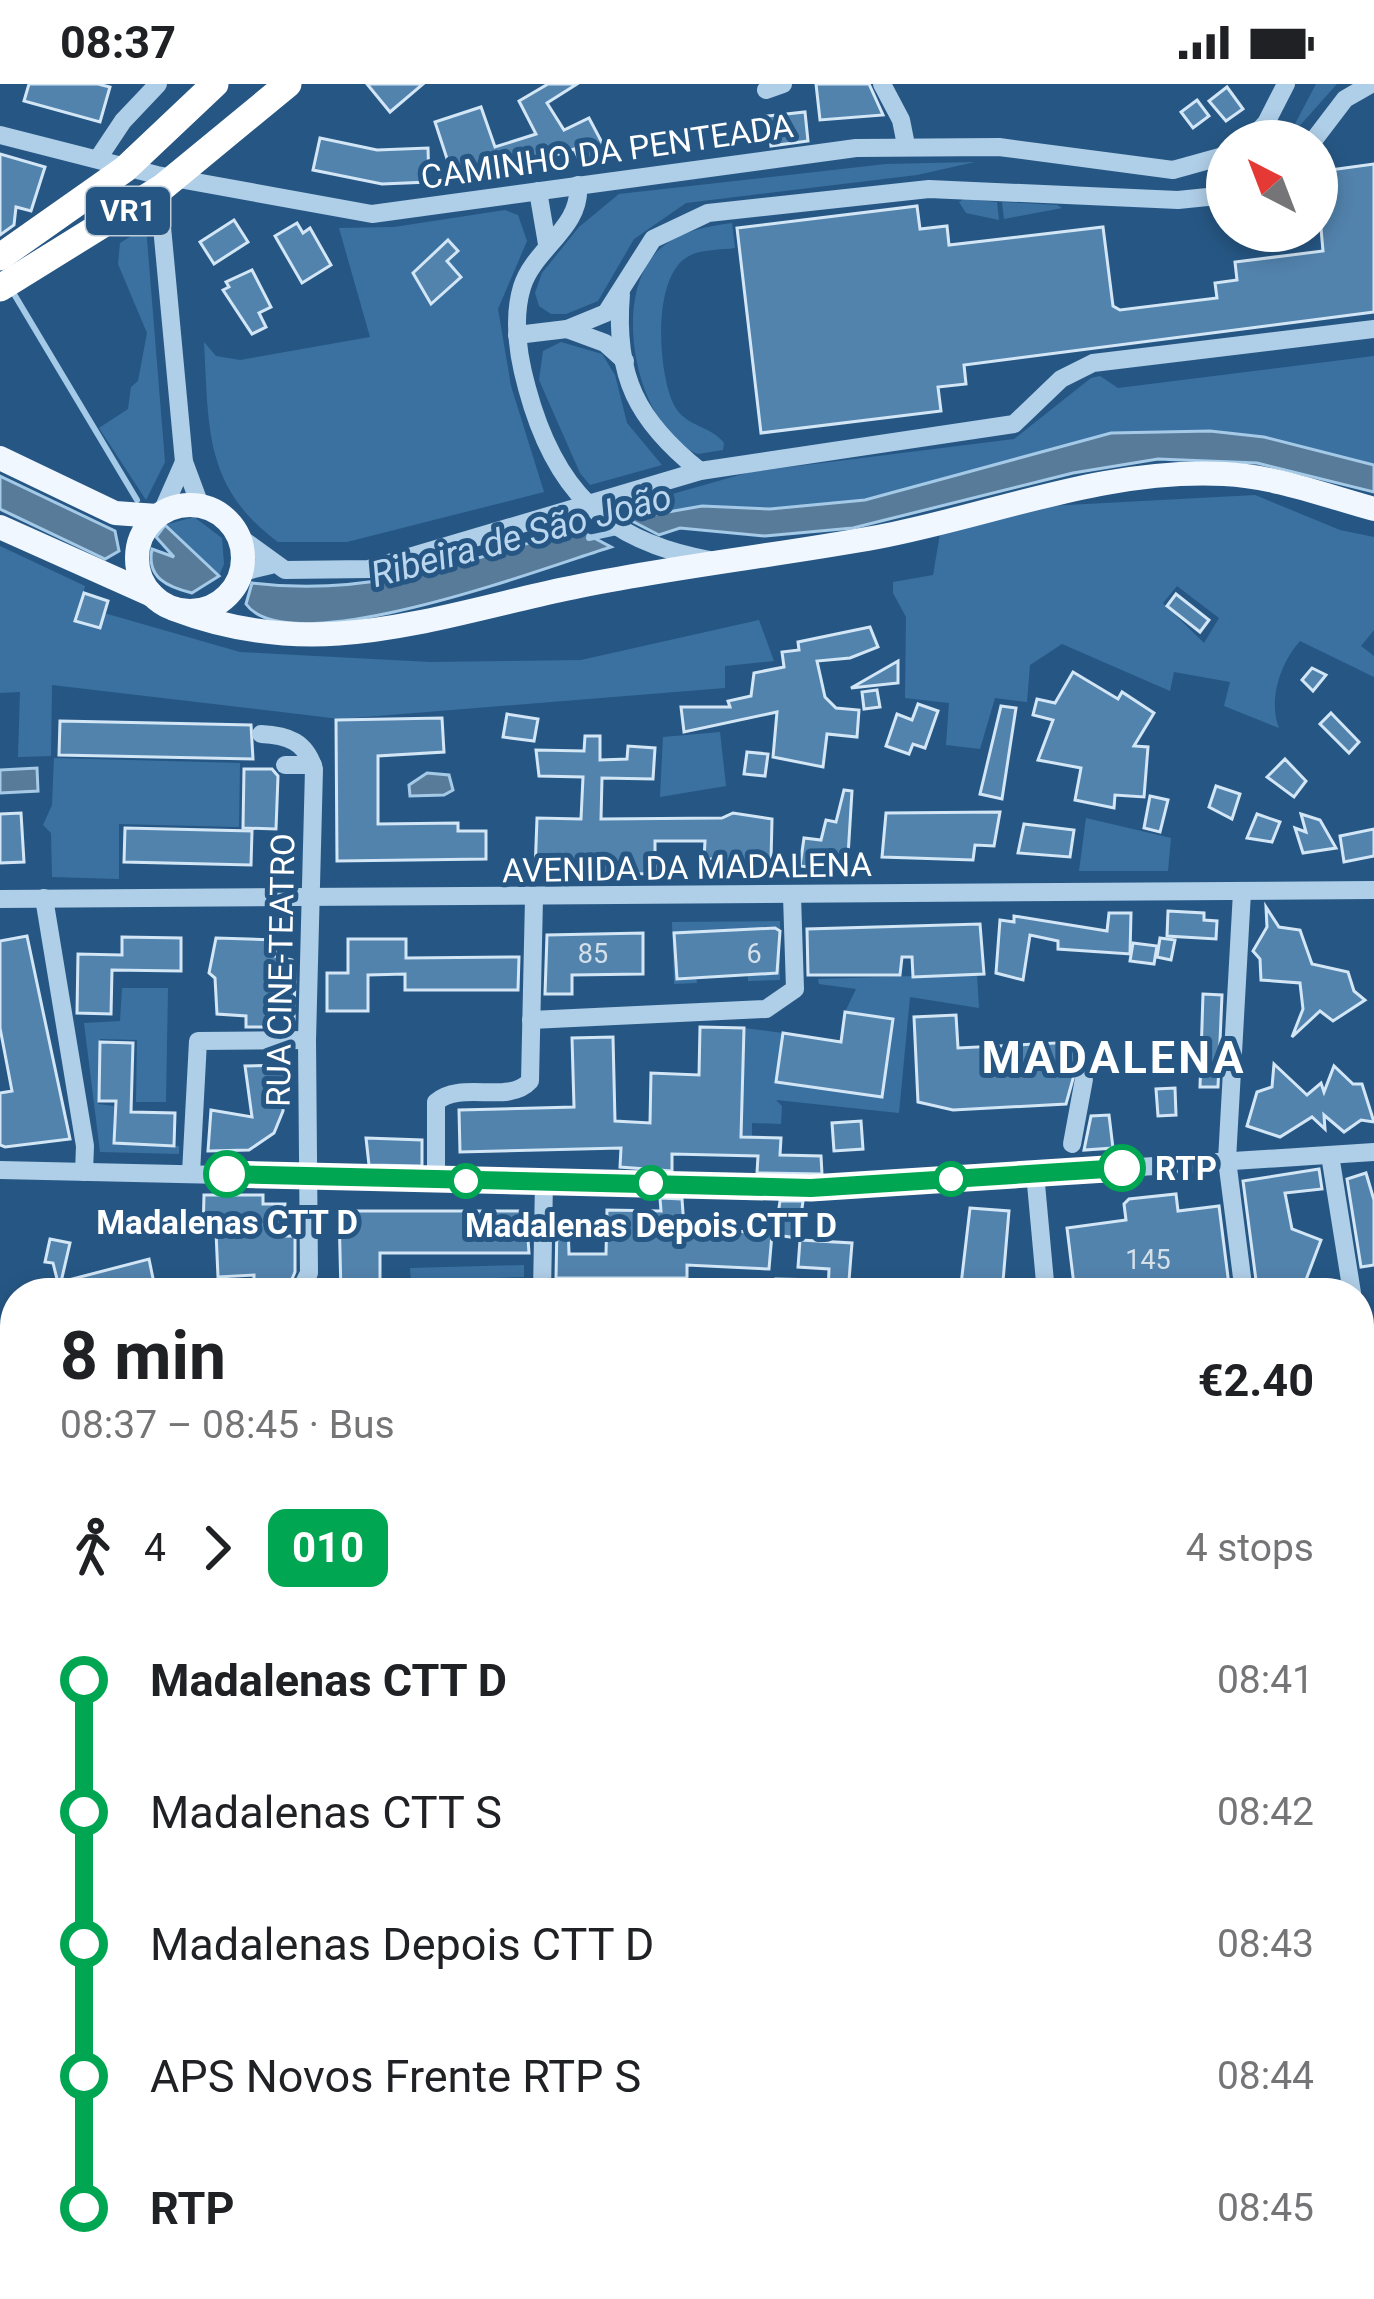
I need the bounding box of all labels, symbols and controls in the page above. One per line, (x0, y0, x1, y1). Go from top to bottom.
text: 08:37 (60, 16, 176, 69)
street label: CAMINHO DA PENTEADA (419, 106, 796, 197)
north arrow (1206, 120, 1338, 252)
map controls (1206, 120, 1338, 252)
road number: VR1 (86, 187, 170, 235)
water label: Ribeira de São João (366, 476, 676, 596)
street label: RUA CINE-TEATRO (259, 833, 302, 1107)
street label: AVENIDA DA MADALENA (502, 845, 873, 890)
house number: 85 (578, 938, 608, 970)
house number: 6 (746, 938, 762, 970)
district label: MADALENA (981, 1031, 1247, 1084)
marker: RTP (1100, 1146, 1144, 1190)
place label: RTP (1155, 1149, 1217, 1188)
marker: Madalenas CTT D (205, 1152, 249, 1196)
unlabelled marker (935, 1163, 967, 1195)
unlabelled marker (450, 1165, 482, 1197)
marker: Madalenas Depois CTT D (635, 1167, 667, 1199)
place label: Madalenas CTT D (96, 1203, 358, 1242)
place label: Madalenas Depois CTT D (465, 1206, 837, 1245)
house number: 145 (1125, 1244, 1171, 1276)
text: 8 min (60, 1318, 226, 1395)
text: €2.40 (1198, 1354, 1314, 1407)
text: 08:37 – 08:45 · Bus (60, 1402, 395, 1448)
icon: walk (60, 1515, 126, 1581)
icon: forward (184, 1515, 250, 1581)
text: 010 (292, 1523, 364, 1572)
text: 4 (144, 1525, 166, 1571)
text: 4 stops (1186, 1525, 1314, 1571)
text: Madalenas CTT D (150, 1654, 507, 1707)
text: 08:41 (1217, 1657, 1314, 1703)
text: Madalenas CTT S (150, 1786, 502, 1839)
text: 08:42 (1217, 1789, 1314, 1835)
text: Madalenas Depois CTT D (150, 1918, 654, 1971)
text: 08:43 (1217, 1921, 1314, 1967)
text: APS Novos Frente RTP S (150, 2050, 641, 2103)
text: 08:44 (1217, 2053, 1314, 2099)
text: RTP (150, 2182, 234, 2235)
text: 08:45 (1217, 2185, 1314, 2231)

